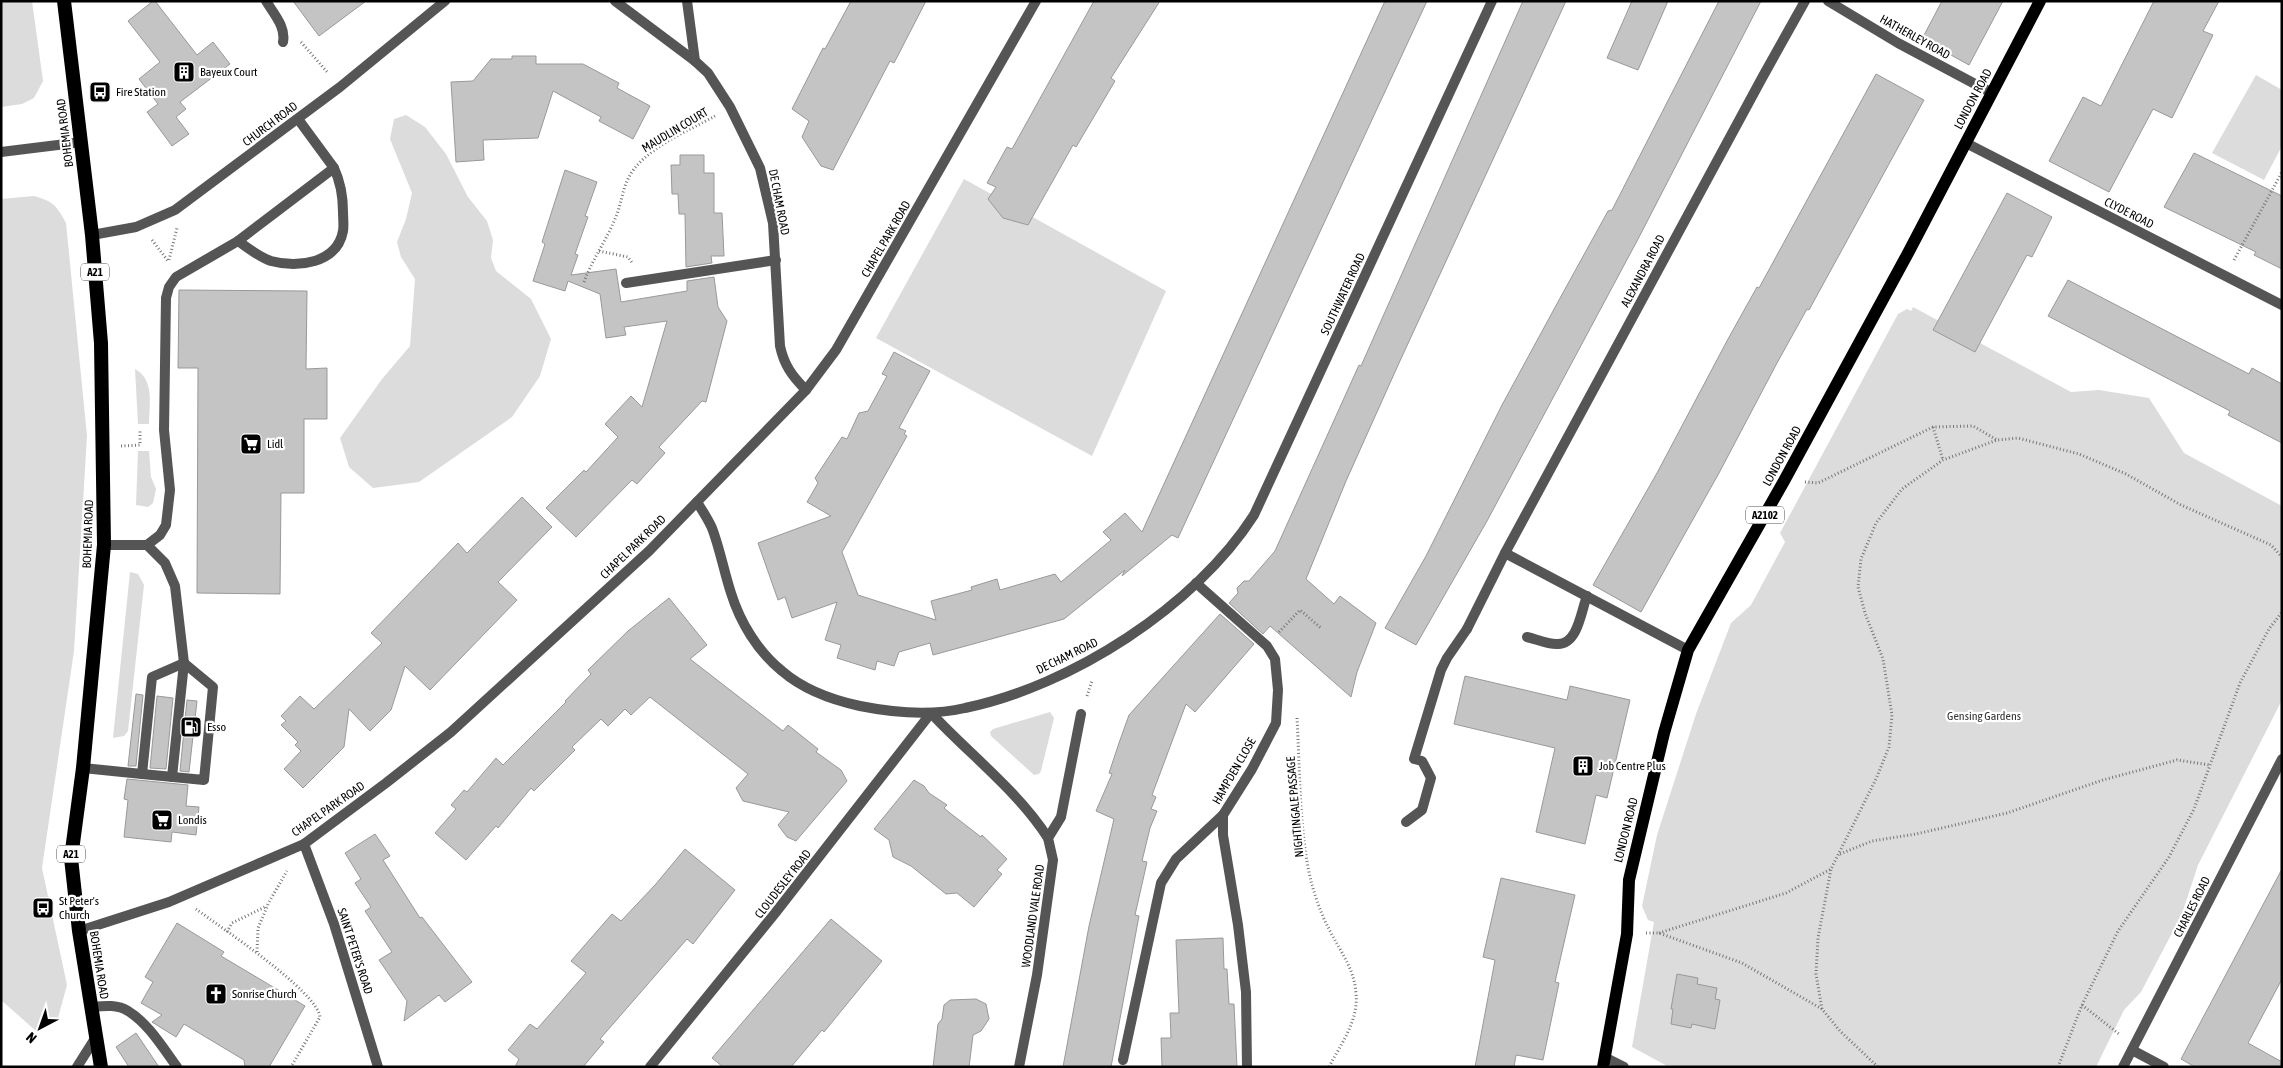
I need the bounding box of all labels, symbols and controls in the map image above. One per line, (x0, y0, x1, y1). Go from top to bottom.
street label: HATHERLEY ROAD (1878, 12, 1953, 62)
building icon: Bayeux Court (172, 60, 196, 84)
place label: Bayeux Court (200, 65, 258, 79)
street label: LONDON ROAD (1951, 66, 1995, 132)
bus stop icon: Fire Station (88, 80, 112, 104)
place label: Fire Station (116, 85, 166, 99)
street label: BOHEMIA ROAD (54, 98, 76, 168)
street label: CHURCH ROAD (240, 99, 300, 149)
street label: MAUDLIN COURT (639, 104, 711, 155)
street label: DE CHAM ROAD (766, 168, 792, 236)
street label: CLYDE ROAD (2102, 195, 2156, 232)
street label: CHAPEL PARK ROAD (858, 198, 914, 280)
street label: ALEXANDRA ROAD (1618, 232, 1668, 309)
street label: SOUTHWATER ROAD (1318, 251, 1368, 337)
road number: A21 (81, 264, 109, 280)
street label: LONDON ROAD (1760, 423, 1804, 488)
supermarket icon: Lidl (239, 432, 263, 456)
place label: Lidl (267, 437, 284, 451)
street label: BOHEMIA ROAD (80, 499, 96, 569)
road number: A2102 (1746, 506, 1784, 524)
street label: CHAPEL PARK ROAD (597, 512, 669, 582)
street label: DE CHAM ROAD (1034, 635, 1100, 677)
park label: Gensing Gardens (1947, 709, 2021, 723)
fuel station icon: Esso (179, 715, 203, 739)
place label: Esso (207, 720, 227, 734)
street label: HAMPDEN CLOSE (1209, 735, 1259, 807)
building icon: Job Centre Plus (1571, 754, 1595, 778)
street label: NIGHTINGALE PASSAGE (1284, 756, 1306, 858)
place label: Job Centre Plus (1599, 759, 1666, 773)
street label: CHAPEL PARK ROAD (289, 778, 367, 839)
street label: LONDON ROAD (1611, 796, 1641, 864)
supermarket icon: Londis (150, 808, 174, 832)
place label: Londis (178, 813, 207, 827)
road number: A21 (57, 846, 85, 862)
street label: CLOUDESLEY ROAD (752, 847, 814, 921)
street label: WOODLAND VALE ROAD (1019, 863, 1047, 968)
street label: CHARLES ROAD (2171, 874, 2213, 940)
place label: St Peter's Church (59, 894, 99, 922)
bus stop icon: St Peter's Church (31, 896, 55, 920)
street label: SAINT PETER'S ROAD (335, 906, 376, 996)
street label: BOHEMIA ROAD (87, 930, 111, 1000)
church icon: Sonrise Church (204, 982, 228, 1006)
place label: Sonrise Church (232, 987, 297, 1001)
north arrow (15, 1003, 65, 1053)
text: N (23, 1029, 40, 1047)

